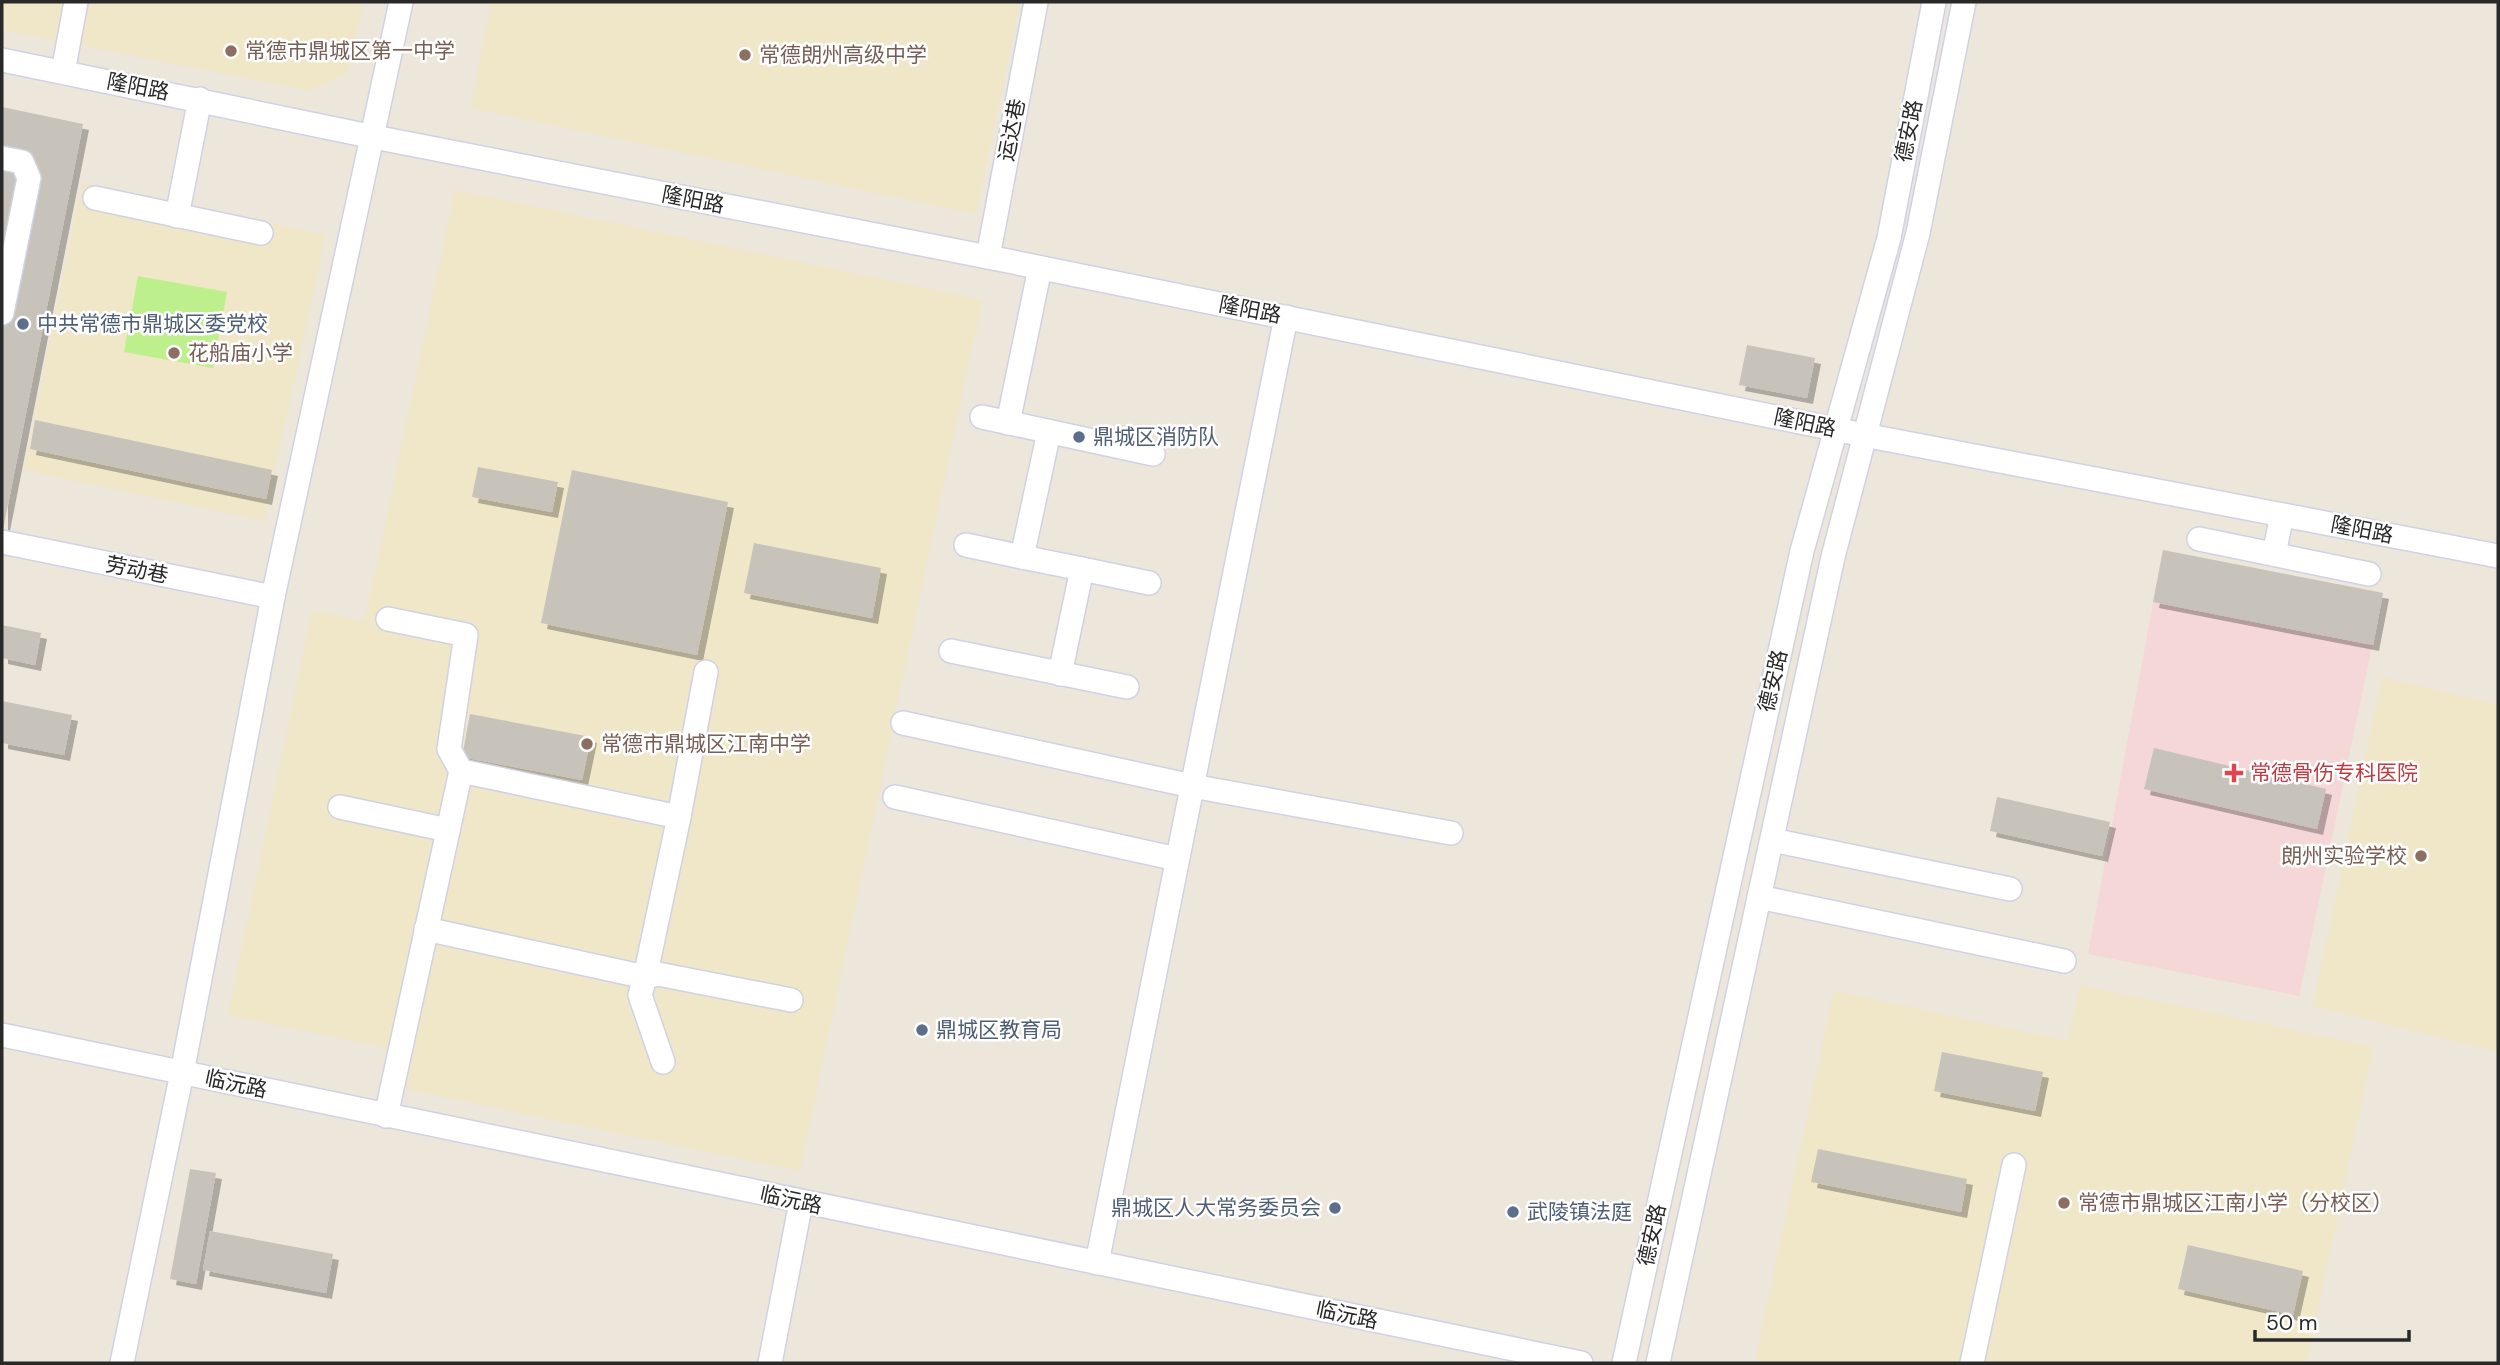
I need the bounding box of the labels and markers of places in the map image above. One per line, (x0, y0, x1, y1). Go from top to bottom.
place label: 常德市鼎城区第一中学 (245, 37, 455, 65)
place label: 常德朗州高级中学 (759, 41, 927, 69)
marker: 常德市鼎城区第一中学 (223, 43, 239, 59)
marker: 常德朗州高级中学 (737, 47, 753, 63)
place label: 中共常德市鼎城区委党校 (37, 310, 268, 338)
marker: 中共常德市鼎城区委党校 (15, 316, 31, 332)
place label: 花船庙小学 (188, 339, 293, 367)
marker: 花船庙小学 (166, 345, 182, 361)
place label: 鼎城区消防队 (1093, 423, 1219, 451)
marker: 鼎城区消防队 (1071, 429, 1087, 445)
place label: 常德市鼎城区江南中学 (601, 730, 811, 758)
marker: 常德市鼎城区江南中学 (579, 736, 595, 752)
place label: 常德骨伤专科医院 (2250, 759, 2418, 787)
marker: 常德骨伤专科医院 (2224, 763, 2244, 783)
place label: 朗州实验学校 (2281, 842, 2407, 870)
marker: 朗州实验学校 (2413, 848, 2429, 864)
place label: 鼎城区教育局 (936, 1016, 1062, 1044)
marker: 鼎城区教育局 (914, 1022, 930, 1038)
place label: 常德市鼎城区江南小学（分校区） (2078, 1189, 2393, 1217)
place label: 鼎城区人大常务委员会 (1111, 1194, 1321, 1222)
marker: 常德市鼎城区江南小学（分校区） (2056, 1195, 2072, 1211)
place label: 武陵镇法庭 (1527, 1198, 1632, 1226)
marker: 鼎城区人大常务委员会 (1327, 1200, 1343, 1216)
marker: 武陵镇法庭 (1505, 1204, 1521, 1220)

